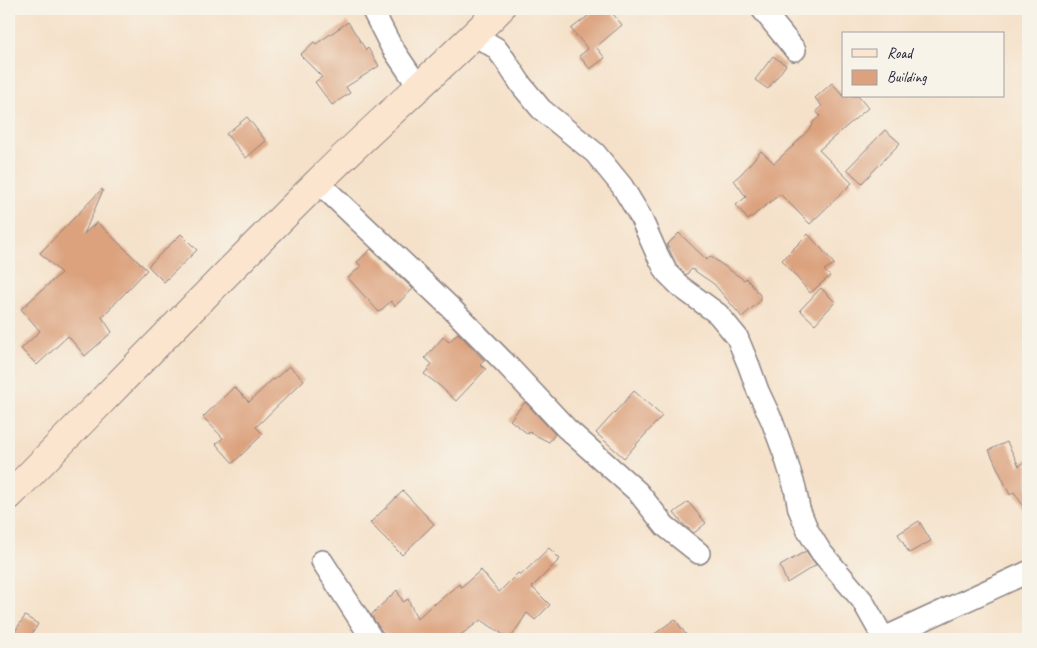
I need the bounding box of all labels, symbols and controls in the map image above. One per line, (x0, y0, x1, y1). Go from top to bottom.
legend (842, 32, 1004, 98)
text: Road (887, 44, 914, 63)
text: Building (887, 68, 927, 87)

